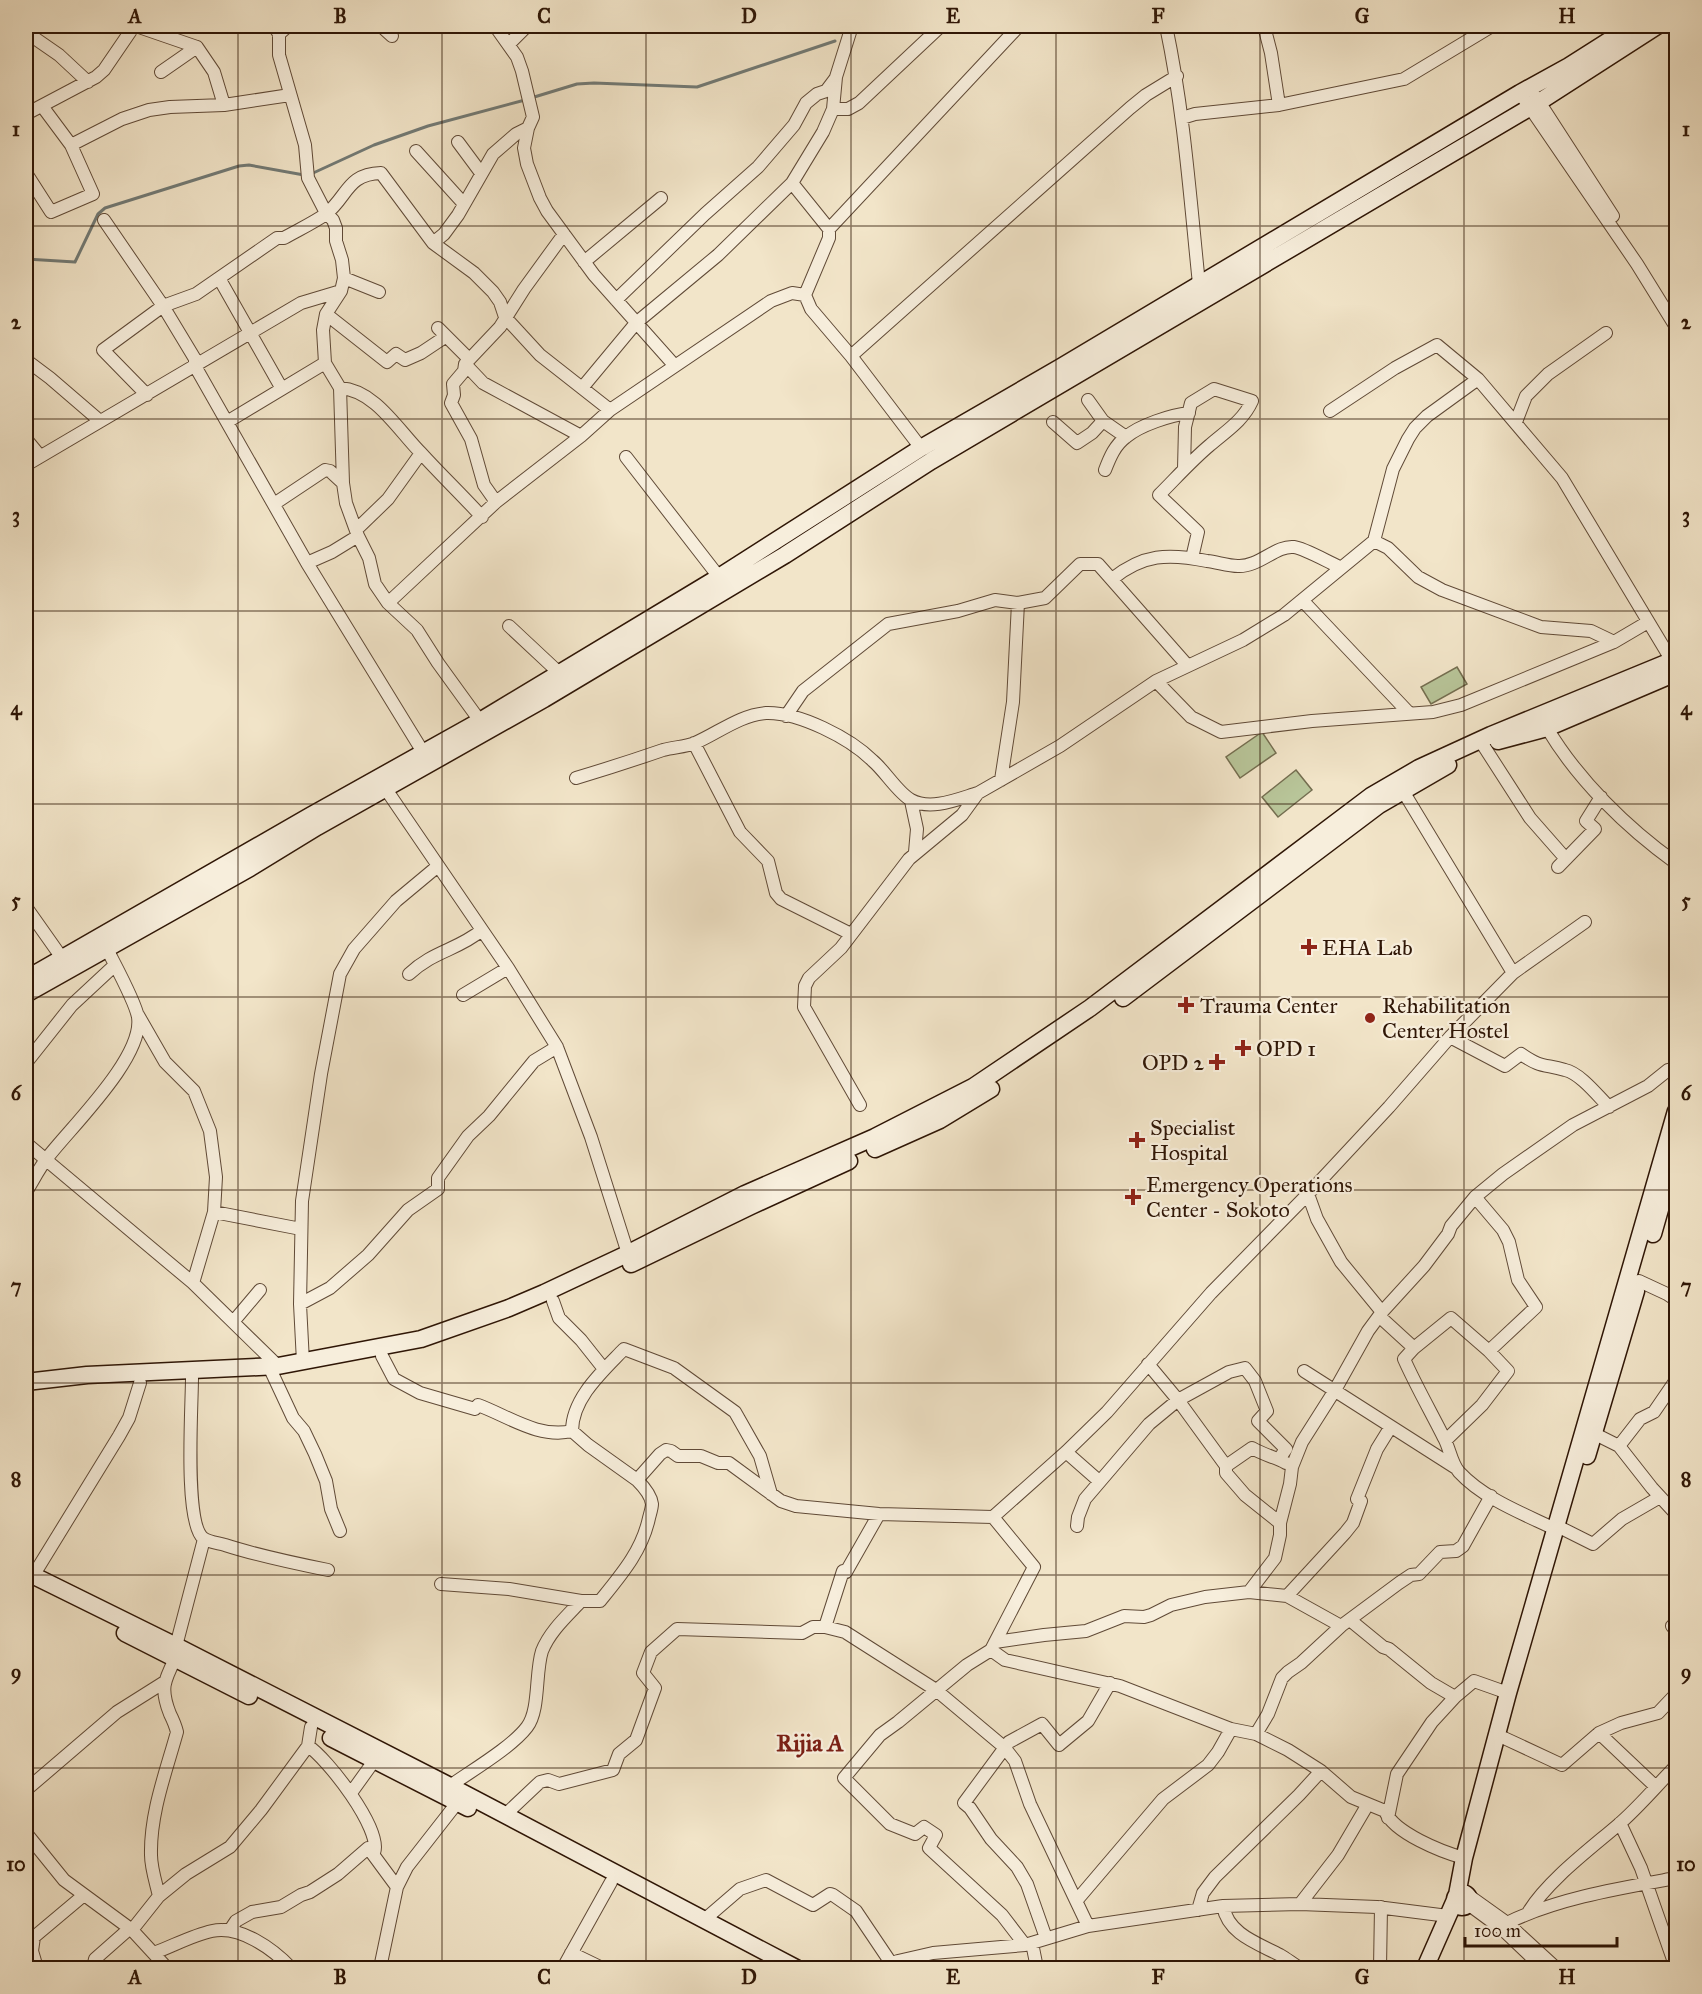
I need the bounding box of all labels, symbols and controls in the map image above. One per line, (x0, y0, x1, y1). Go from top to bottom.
text: A (126, 4, 142, 28)
text: B (333, 4, 347, 28)
text: C (537, 4, 551, 28)
text: D (741, 4, 757, 28)
text: E (946, 4, 961, 28)
text: F (1151, 4, 1165, 28)
text: G (1355, 4, 1370, 28)
text: H (1558, 4, 1576, 28)
text: 1 (12, 117, 20, 141)
text: 1 (1682, 117, 1690, 141)
text: 2 (11, 310, 22, 334)
text: 2 (1681, 310, 1692, 334)
text: 3 (12, 503, 20, 528)
text: 3 (1682, 503, 1690, 528)
text: 4 (10, 696, 22, 721)
text: 4 (1680, 696, 1692, 721)
text: 5 (11, 888, 21, 912)
text: 5 (1681, 888, 1691, 912)
place label: EHA Lab (1322, 934, 1413, 961)
marker: EHA Lab (1300, 938, 1318, 956)
place label: Trauma Center (1200, 992, 1338, 1019)
place label: Rehabilitation Center Hostel (1382, 992, 1511, 1044)
marker: Trauma Center (1177, 996, 1195, 1014)
marker: Rehabilitation Center Hostel (1363, 1011, 1377, 1025)
place label: OPD 1 (1256, 1035, 1316, 1062)
marker: OPD 1 (1234, 1039, 1252, 1057)
place label: OPD 2 (1142, 1049, 1204, 1076)
marker: OPD 2 (1208, 1053, 1226, 1071)
text: 6 (11, 1081, 23, 1105)
text: 6 (1681, 1081, 1693, 1105)
place label: Specialist Hospital (1150, 1114, 1235, 1166)
marker: Specialist Hospital (1128, 1131, 1146, 1149)
place label: Emergency Operations Center - Sokoto (1146, 1171, 1353, 1223)
marker: Emergency Operations Center - Sokoto (1124, 1188, 1142, 1206)
text: 7 (11, 1274, 22, 1298)
text: 7 (1681, 1274, 1692, 1298)
text: 8 (11, 1467, 21, 1491)
text: 8 (1681, 1467, 1691, 1491)
text: 9 (11, 1660, 21, 1685)
text: 9 (1681, 1660, 1691, 1685)
district label: Rijia A (776, 1728, 845, 1758)
text: 10 (6, 1852, 26, 1876)
text: 10 (1676, 1852, 1696, 1876)
scale bar (1465, 1910, 1616, 1948)
text: 100 m (1474, 1920, 1521, 1942)
text: A (126, 1965, 142, 1989)
text: B (333, 1965, 347, 1989)
text: C (537, 1965, 551, 1989)
text: D (741, 1965, 757, 1989)
text: E (946, 1965, 961, 1989)
text: F (1151, 1965, 1165, 1989)
text: G (1355, 1965, 1370, 1989)
text: H (1558, 1965, 1576, 1989)

